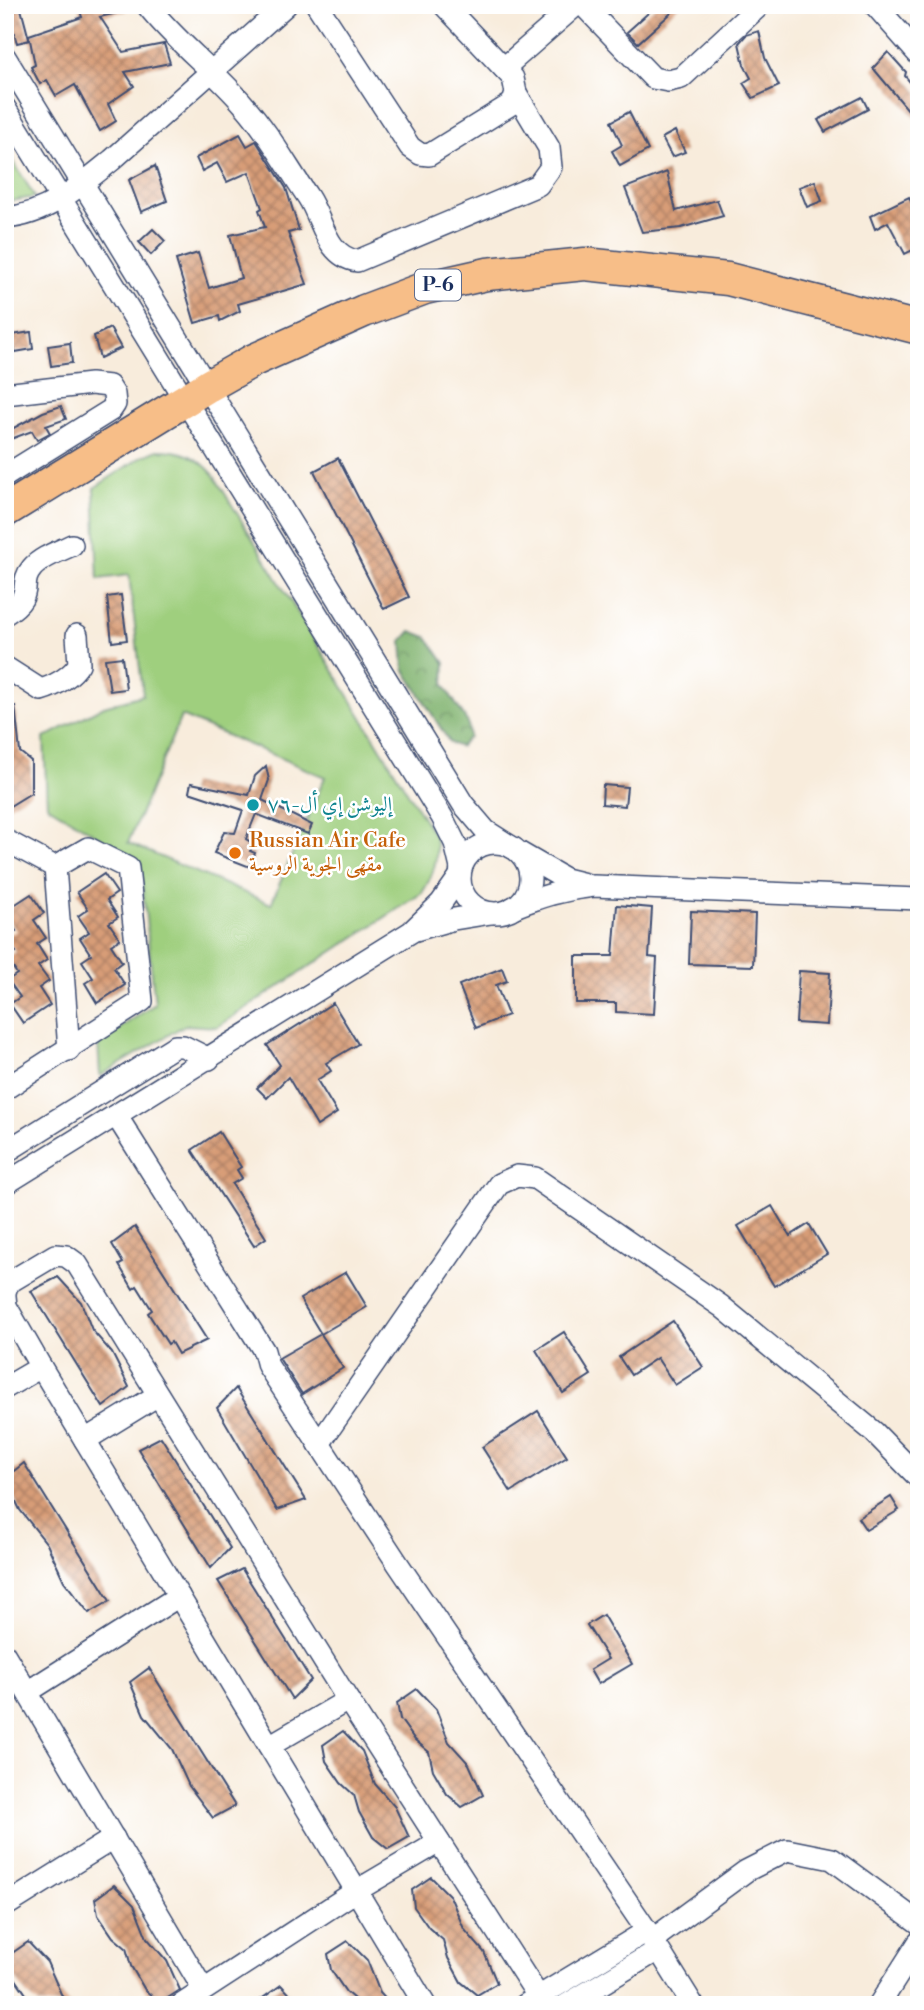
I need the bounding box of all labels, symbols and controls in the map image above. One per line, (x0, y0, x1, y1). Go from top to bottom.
road number: P-6 (415, 270, 461, 300)
place label: إليوشن إي أل-٧٦ (267, 789, 394, 820)
marker: إليوشن إي أل-٧٦ (245, 797, 261, 813)
place label: Russian Air Cafe مقهى الجوية الروسية (249, 828, 406, 878)
marker: Russian Air Cafe مقهى الجوية الروسية (227, 845, 243, 861)

